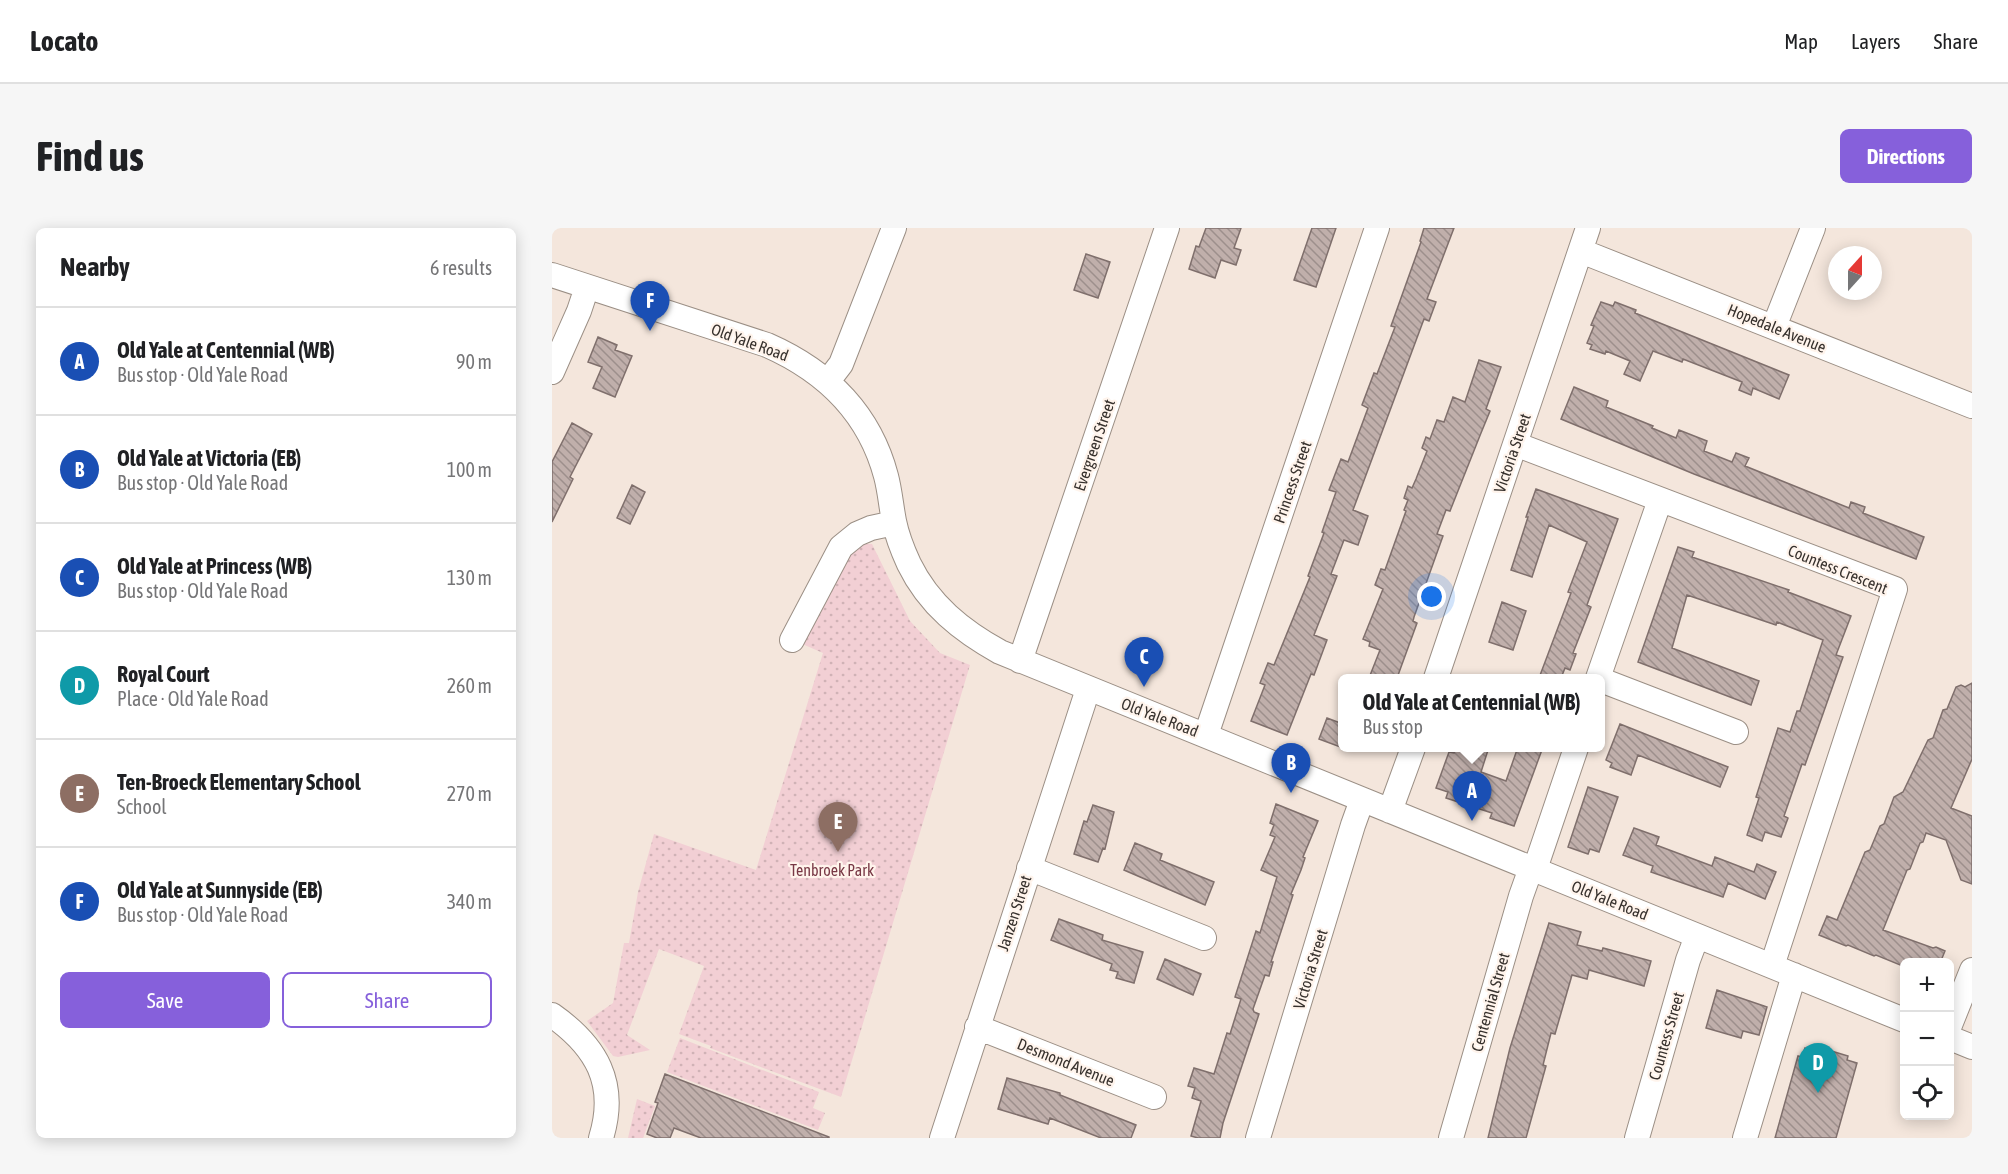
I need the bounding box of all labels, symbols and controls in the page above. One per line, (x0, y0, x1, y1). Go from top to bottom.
text: Locato (30, 25, 98, 57)
text: Map (1784, 29, 1818, 53)
text: Layers (1851, 29, 1901, 53)
text: Share (1934, 29, 1978, 53)
button: Directions (1840, 129, 1972, 183)
text: Find us (36, 132, 144, 180)
north arrow (1828, 246, 1882, 300)
text: Nearby (60, 252, 130, 282)
text: 6 results (430, 256, 492, 279)
pin: F (630, 282, 670, 331)
street label: Hopedale Avenue (1725, 300, 1829, 357)
street label: Old Yale Road (709, 320, 791, 364)
text: Old Yale at Centennial (WB) (117, 337, 335, 363)
text: A (75, 350, 84, 373)
text: 90 m (456, 350, 492, 373)
text: Bus stop · Old Yale Road (117, 363, 288, 386)
street label: Evergreen Street (1070, 396, 1119, 494)
street label: Victoria Street (1490, 411, 1534, 495)
street label: Princess Street (1270, 438, 1315, 525)
text: Old Yale at Victoria (EB) (117, 445, 301, 471)
text: B (75, 458, 84, 481)
text: 100 m (447, 458, 492, 481)
text: Bus stop · Old Yale Road (117, 471, 288, 494)
street label: Countess Crescent (1786, 541, 1891, 597)
text: Old Yale at Princess (WB) (117, 553, 312, 579)
text: C (75, 566, 84, 589)
text: 130 m (447, 566, 492, 589)
text: Bus stop · Old Yale Road (117, 579, 288, 602)
your location (1417, 582, 1446, 611)
pin: C (1124, 638, 1164, 687)
text: Royal Court (117, 661, 210, 687)
text: D (74, 674, 85, 697)
text: 260 m (447, 674, 492, 697)
popup (1338, 674, 1605, 752)
text: Place · Old Yale Road (117, 687, 269, 710)
text: Old Yale at Centennial (WB) (1363, 689, 1580, 715)
street label: Old Yale Road (1119, 694, 1201, 740)
text: Bus stop (1363, 715, 1423, 738)
pin: B (1272, 744, 1310, 793)
text: Ten-Broeck Elementary School (117, 769, 361, 795)
pin: A (1452, 772, 1492, 821)
text: E (75, 782, 84, 805)
text: 270 m (447, 782, 492, 805)
text: School (117, 795, 167, 818)
pin: E (818, 802, 858, 852)
park label: Tenbroek Park (790, 861, 874, 879)
street label: Janzen Street (993, 873, 1035, 953)
text: Old Yale at Sunnyside (EB) (117, 877, 323, 903)
street label: Old Yale Road (1569, 877, 1651, 923)
text: F (75, 890, 84, 913)
text: 340 m (447, 890, 492, 913)
text: Bus stop · Old Yale Road (117, 903, 288, 926)
street label: Victoria Street (1289, 927, 1331, 1011)
street label: Centennial Street (1467, 950, 1513, 1054)
map controls (1900, 958, 1954, 1120)
button: + (1900, 958, 1954, 1012)
button: Save (60, 972, 270, 1028)
button: Share (282, 972, 492, 1028)
street label: Countess Street (1645, 990, 1687, 1082)
button: − (1900, 1012, 1954, 1066)
street label: Desmond Avenue (1015, 1034, 1117, 1090)
pin: D (1798, 1044, 1838, 1093)
button: locate (1900, 1066, 1954, 1120)

